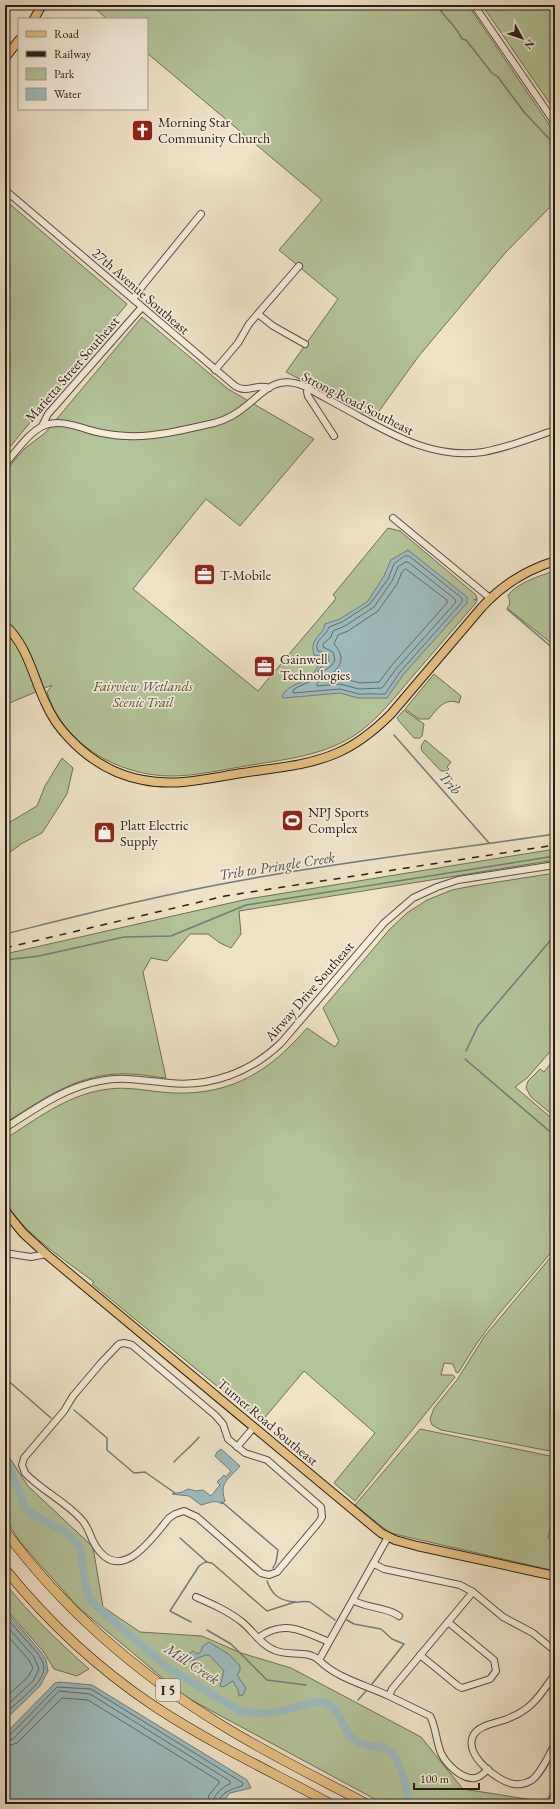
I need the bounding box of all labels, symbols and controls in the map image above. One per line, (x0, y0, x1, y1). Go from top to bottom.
legend (18, 18, 148, 110)
north arrow (502, 18, 542, 58)
text: Road (54, 26, 80, 42)
text: N (521, 37, 538, 52)
text: Railway (54, 46, 92, 62)
text: Park (54, 66, 75, 82)
text: Water (54, 86, 81, 102)
place label: Morning Star Community Church (158, 113, 270, 147)
church icon: Morning Star Community Church (129, 117, 155, 143)
street label: 27th Avenue Southeast (89, 244, 194, 339)
street label: Marietta Street Southeast (21, 312, 123, 426)
street label: Strong Road Southeast (299, 367, 418, 439)
office icon: T-Mobile (191, 562, 217, 588)
place label: T-Mobile (220, 566, 272, 584)
place label: Gainwell Technologies (280, 650, 351, 684)
office icon: Gainwell Technologies (252, 654, 278, 680)
park label: Fairview Wetlands Scenic Trail (92, 677, 193, 711)
water label: Trib (435, 767, 466, 798)
place label: NPJ Sports Complex (308, 803, 369, 837)
sports icon: NPJ Sports Complex (279, 807, 305, 833)
place label: Platt Electric Supply (120, 816, 189, 850)
shop icon: Platt Electric Supply (92, 820, 118, 846)
water label: Trib to Pringle Creek (218, 847, 336, 884)
street label: Airway Drive Southeast (260, 937, 358, 1045)
street label: Turner Road Southeast (214, 1375, 323, 1470)
water label: Mill Creek (160, 1638, 224, 1689)
road number: I 5 (156, 1679, 180, 1701)
scale bar (414, 1765, 479, 1791)
text: 100 m (420, 1771, 450, 1787)

